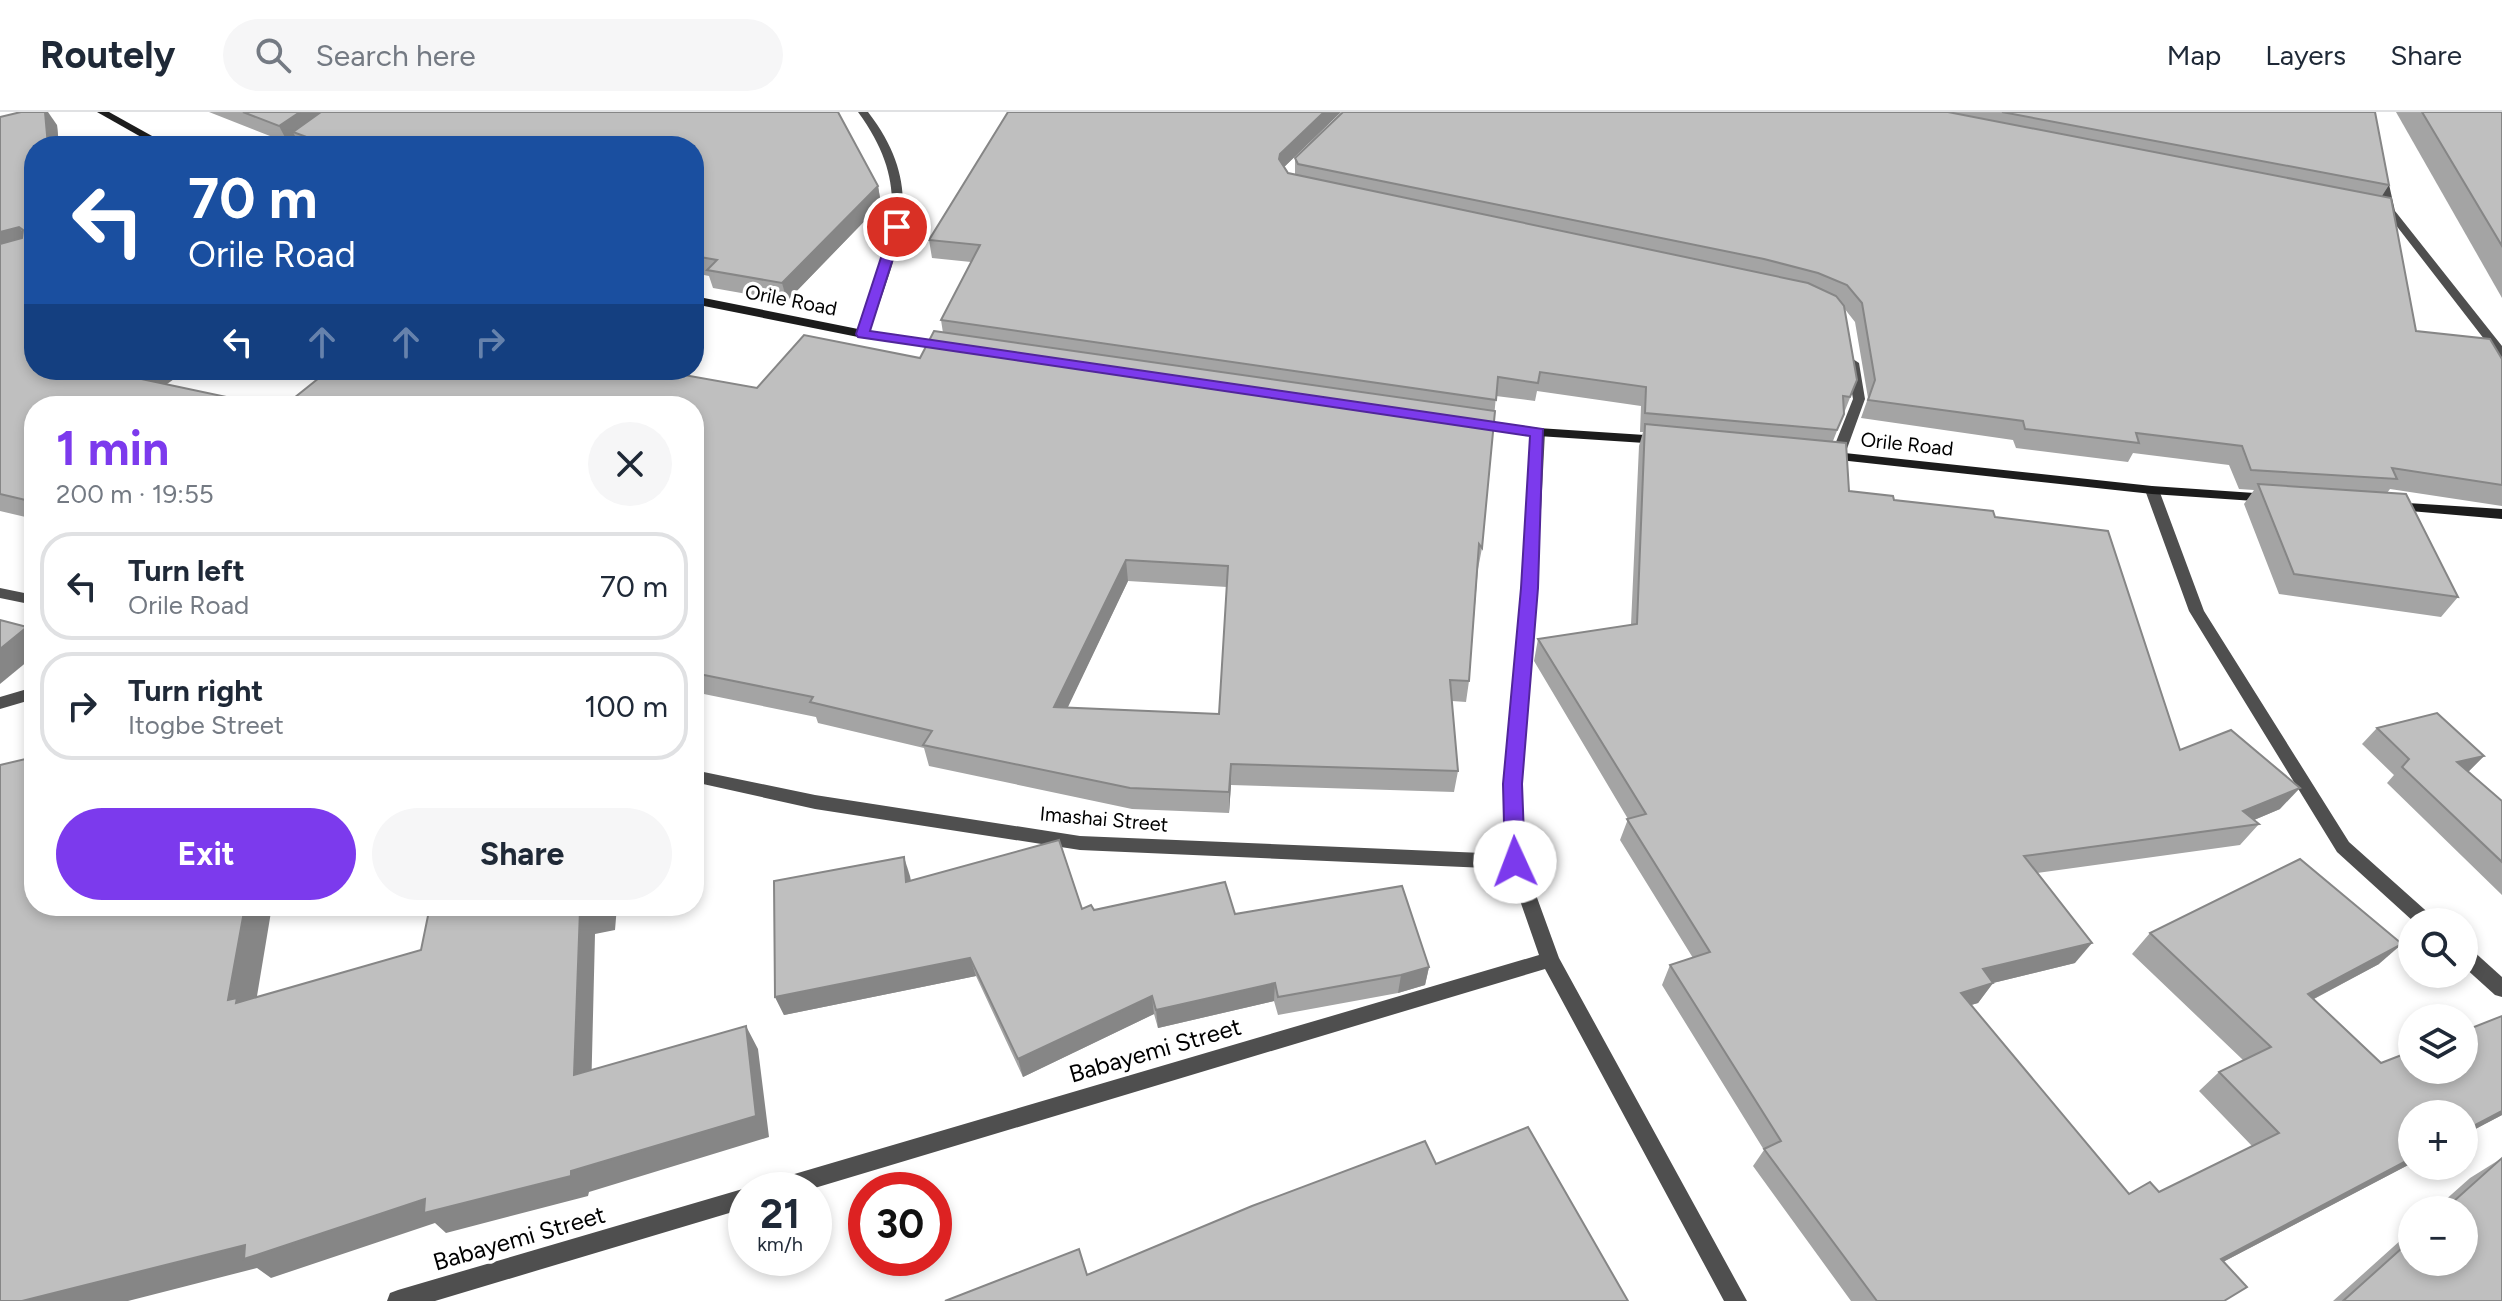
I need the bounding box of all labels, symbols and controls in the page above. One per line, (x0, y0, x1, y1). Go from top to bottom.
search box (223, 19, 783, 91)
text: Routely (40, 32, 175, 78)
icon: search (251, 33, 295, 77)
text: Search here (315, 37, 476, 74)
text: Map (2167, 38, 2221, 72)
text: Layers (2265, 38, 2346, 72)
text: Share (2390, 38, 2462, 72)
text: 70 m (188, 165, 318, 232)
icon: left (56, 168, 160, 272)
pin (863, 193, 931, 261)
icon: arrive (875, 205, 919, 249)
text: Orile Road (188, 233, 356, 276)
street label: Orile Road (743, 279, 839, 321)
icon: left (216, 320, 260, 364)
icon: ahead (300, 320, 344, 364)
icon: ahead (384, 320, 428, 364)
icon: right (468, 320, 512, 364)
text: 1 min (56, 419, 169, 477)
button: close (588, 422, 672, 506)
street label: Orile Road (1859, 427, 1955, 461)
text: 200 m · 19:55 (56, 478, 214, 510)
text: Turn left (128, 552, 245, 589)
icon: left (60, 564, 104, 608)
text: 70 m (600, 568, 668, 605)
text: Orile Road (128, 589, 249, 621)
text: Turn right (128, 672, 263, 709)
icon: right (60, 684, 104, 728)
text: 100 m (584, 688, 668, 725)
text: Itogbe Street (128, 709, 284, 741)
street label: Imashai Street (1039, 801, 1169, 837)
button: Exit (56, 808, 356, 900)
button: Share (372, 808, 672, 900)
position arrow (1473, 820, 1557, 904)
map controls (2398, 908, 2478, 1276)
button: search (2398, 908, 2478, 988)
button: layers (2398, 1004, 2478, 1084)
street label: Babayemi Street (1066, 1012, 1244, 1088)
button: + (2398, 1100, 2478, 1180)
speed limit sign: 30 (848, 1172, 952, 1276)
text: 21 (760, 1190, 800, 1238)
button: − (2398, 1196, 2478, 1276)
street label: Babayemi Street (430, 1200, 608, 1276)
text: km/h (757, 1232, 803, 1256)

